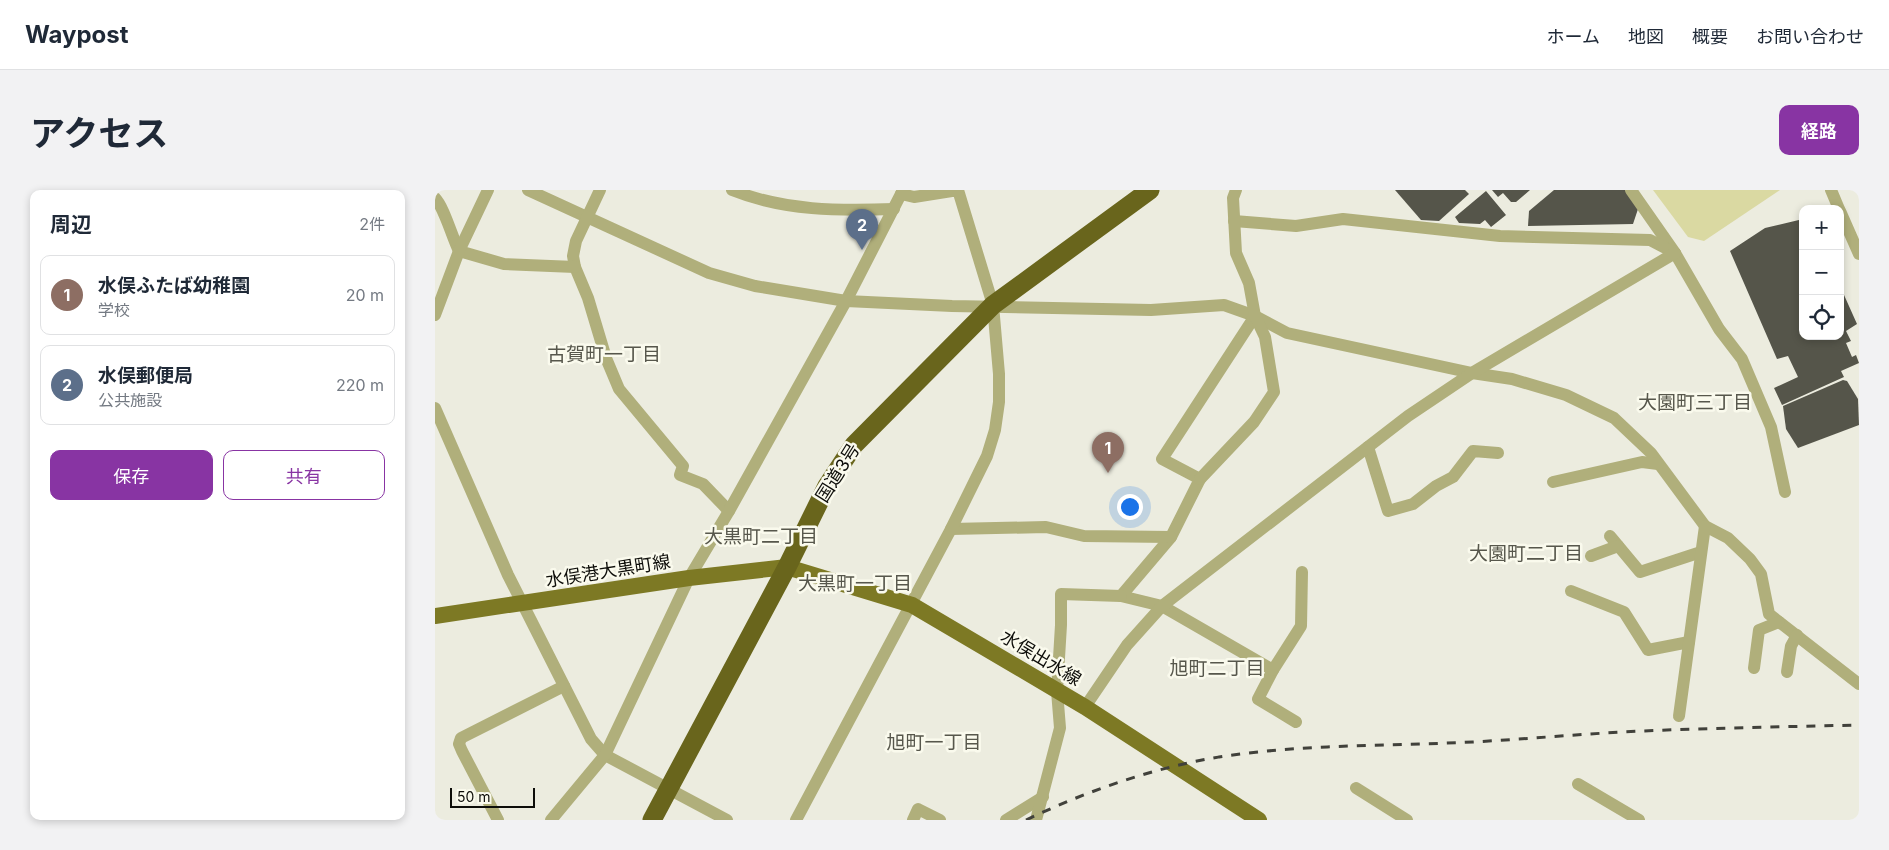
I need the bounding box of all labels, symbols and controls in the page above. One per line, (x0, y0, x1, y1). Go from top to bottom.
text: Waypost (25, 20, 129, 49)
text: ホーム (1547, 26, 1600, 47)
text: 地図 (1628, 26, 1664, 47)
text: 概要 (1692, 26, 1728, 47)
text: お問い合わせ (1756, 26, 1864, 47)
button: 経路 (1779, 105, 1859, 155)
text: アクセス (30, 112, 168, 154)
map controls (1799, 205, 1844, 340)
button: + (1799, 205, 1844, 250)
pin: 2 (846, 209, 878, 250)
text: 周辺 (50, 212, 92, 237)
text: 2件 (359, 214, 385, 234)
button: − (1799, 250, 1844, 295)
text: 水俣ふたば幼稚園 (98, 274, 250, 297)
text: 1 (64, 285, 70, 305)
text: 20 m (346, 285, 384, 305)
button: locate (1799, 295, 1844, 340)
text: 学校 (98, 300, 130, 320)
district label: 古賀町一丁目 (547, 343, 661, 366)
text: 水俣郵便局 (98, 364, 193, 387)
text: 2 (62, 375, 72, 395)
text: 220 m (336, 375, 384, 395)
text: 公共施設 (98, 390, 162, 410)
district label: 大園町三丁目 (1638, 391, 1752, 414)
pin: 1 (1092, 432, 1124, 473)
street label: 国道3号 (811, 440, 864, 506)
button: 保存 (50, 450, 213, 500)
button: 共有 (223, 450, 385, 500)
your location (1117, 494, 1143, 520)
district label: 大黒町二丁目 (704, 525, 818, 548)
district label: 大園町二丁目 (1469, 542, 1583, 565)
street label: 水俣港大黒町線 (544, 550, 672, 591)
district label: 大黒町一丁目 (798, 572, 912, 595)
street label: 水俣出水線 (997, 625, 1085, 690)
district label: 旭町二丁目 (1169, 657, 1265, 680)
district label: 旭町一丁目 (886, 731, 982, 754)
scale bar (450, 785, 535, 808)
text: 50 m (457, 788, 491, 805)

